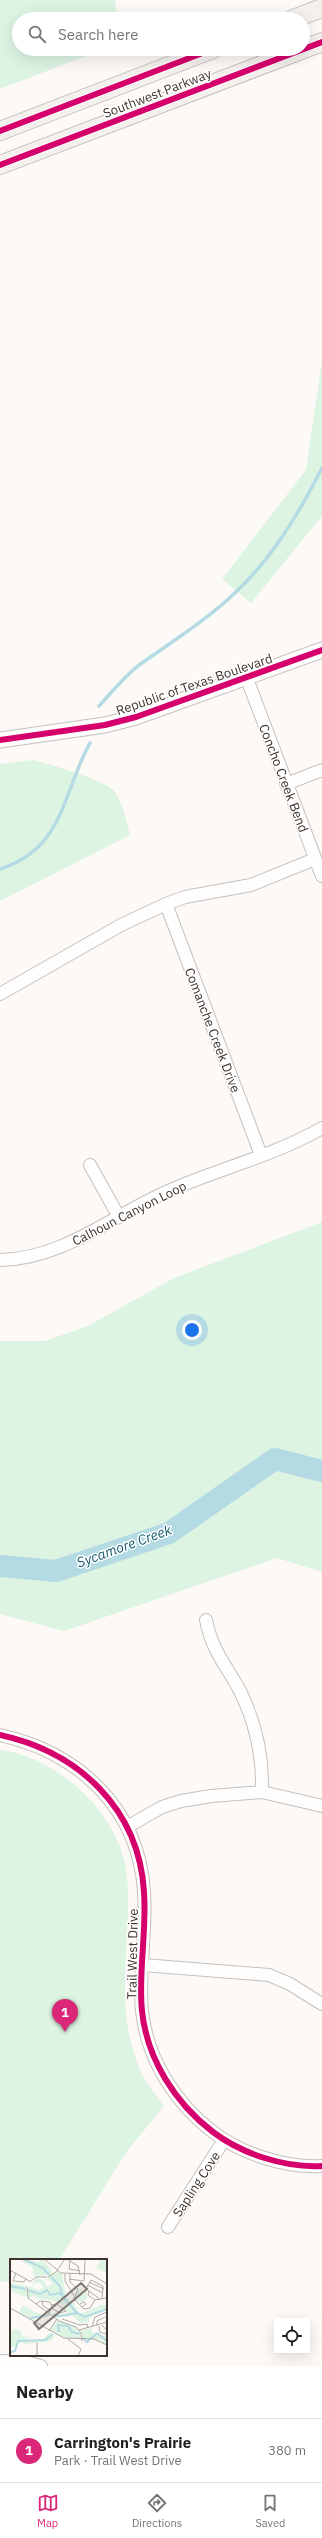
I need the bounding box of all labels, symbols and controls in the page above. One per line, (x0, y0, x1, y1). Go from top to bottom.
search box (12, 12, 310, 56)
icon: search (26, 23, 48, 45)
text: Search here (58, 25, 138, 44)
street label: Southwest Parkway (101, 65, 214, 122)
street label: Republic of Texas Boulevard (114, 650, 275, 719)
street label: Concho Creek Bend (255, 722, 312, 835)
street label: Comanche Creek Drive (181, 965, 244, 1095)
street label: Calhoun Canyon Loop (69, 1177, 189, 1250)
your location (182, 1320, 202, 1340)
water label: Sycamore Creek (74, 1520, 175, 1572)
street label: Trail West Drive (123, 1908, 142, 2000)
pin: 1 (52, 1999, 78, 2032)
street label: Sapling Cove (169, 2148, 224, 2220)
inset map (10, 2259, 107, 2356)
map controls (274, 2318, 310, 2354)
button: locate (274, 2318, 310, 2354)
text: Nearby (16, 2381, 74, 2403)
text: Carrington's Prairie (54, 2433, 191, 2452)
text: 1 (25, 2442, 33, 2459)
text: 380 m (268, 2442, 306, 2459)
text: Park · Trail West Drive (54, 2452, 182, 2469)
tab: Map (37, 2492, 59, 2530)
tab: Directions (132, 2492, 182, 2530)
tab: Saved (255, 2492, 285, 2530)

